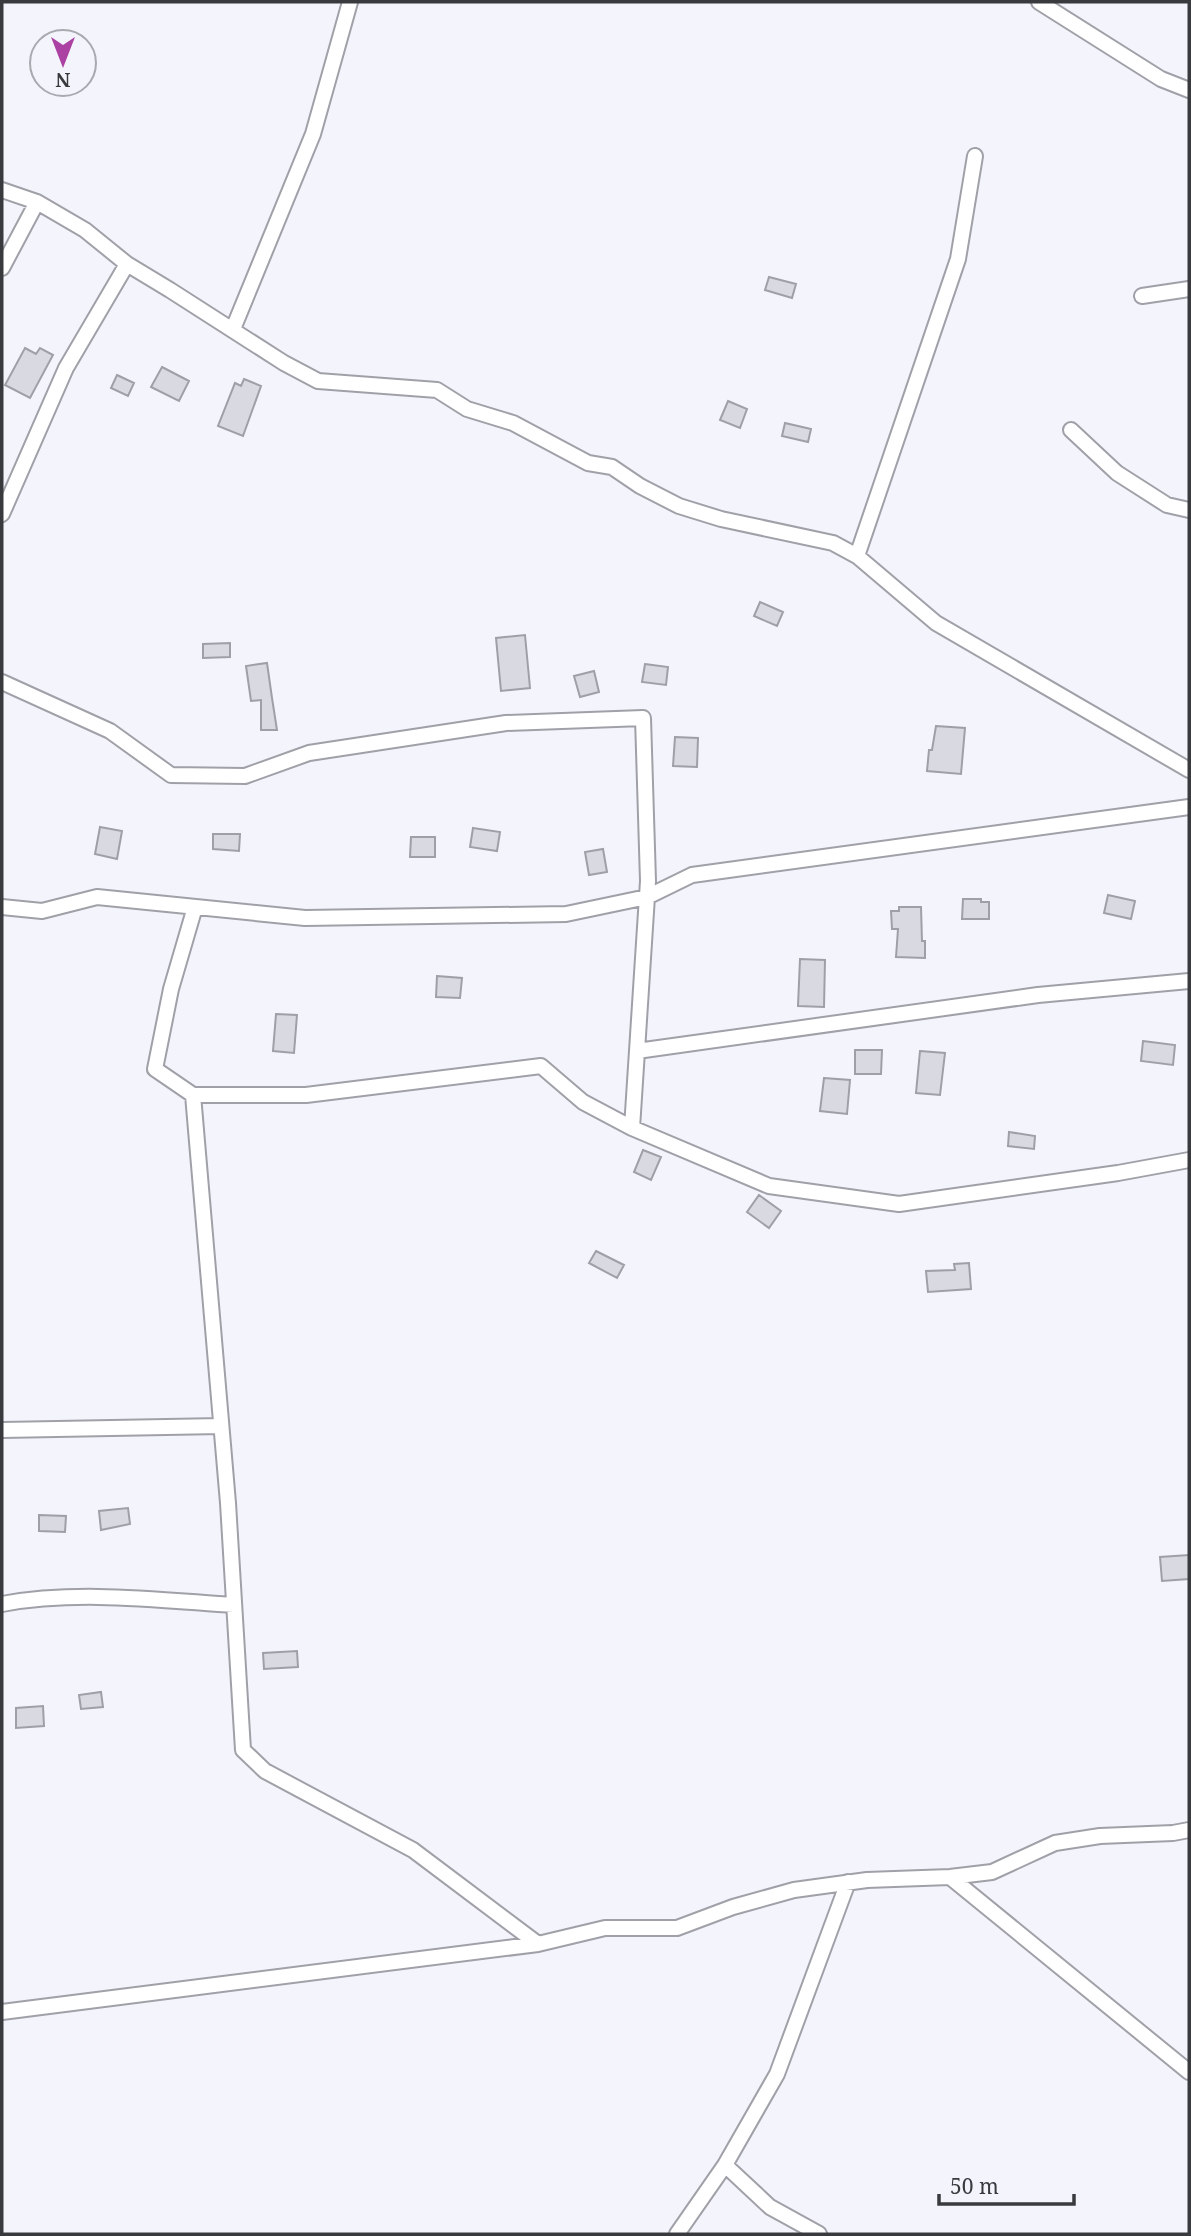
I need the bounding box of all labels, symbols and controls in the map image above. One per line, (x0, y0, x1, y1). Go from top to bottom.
north arrow (28, 28, 98, 98)
text: N (55, 67, 70, 93)
scale bar (939, 2162, 1074, 2206)
text: 50 m (950, 2172, 999, 2200)

